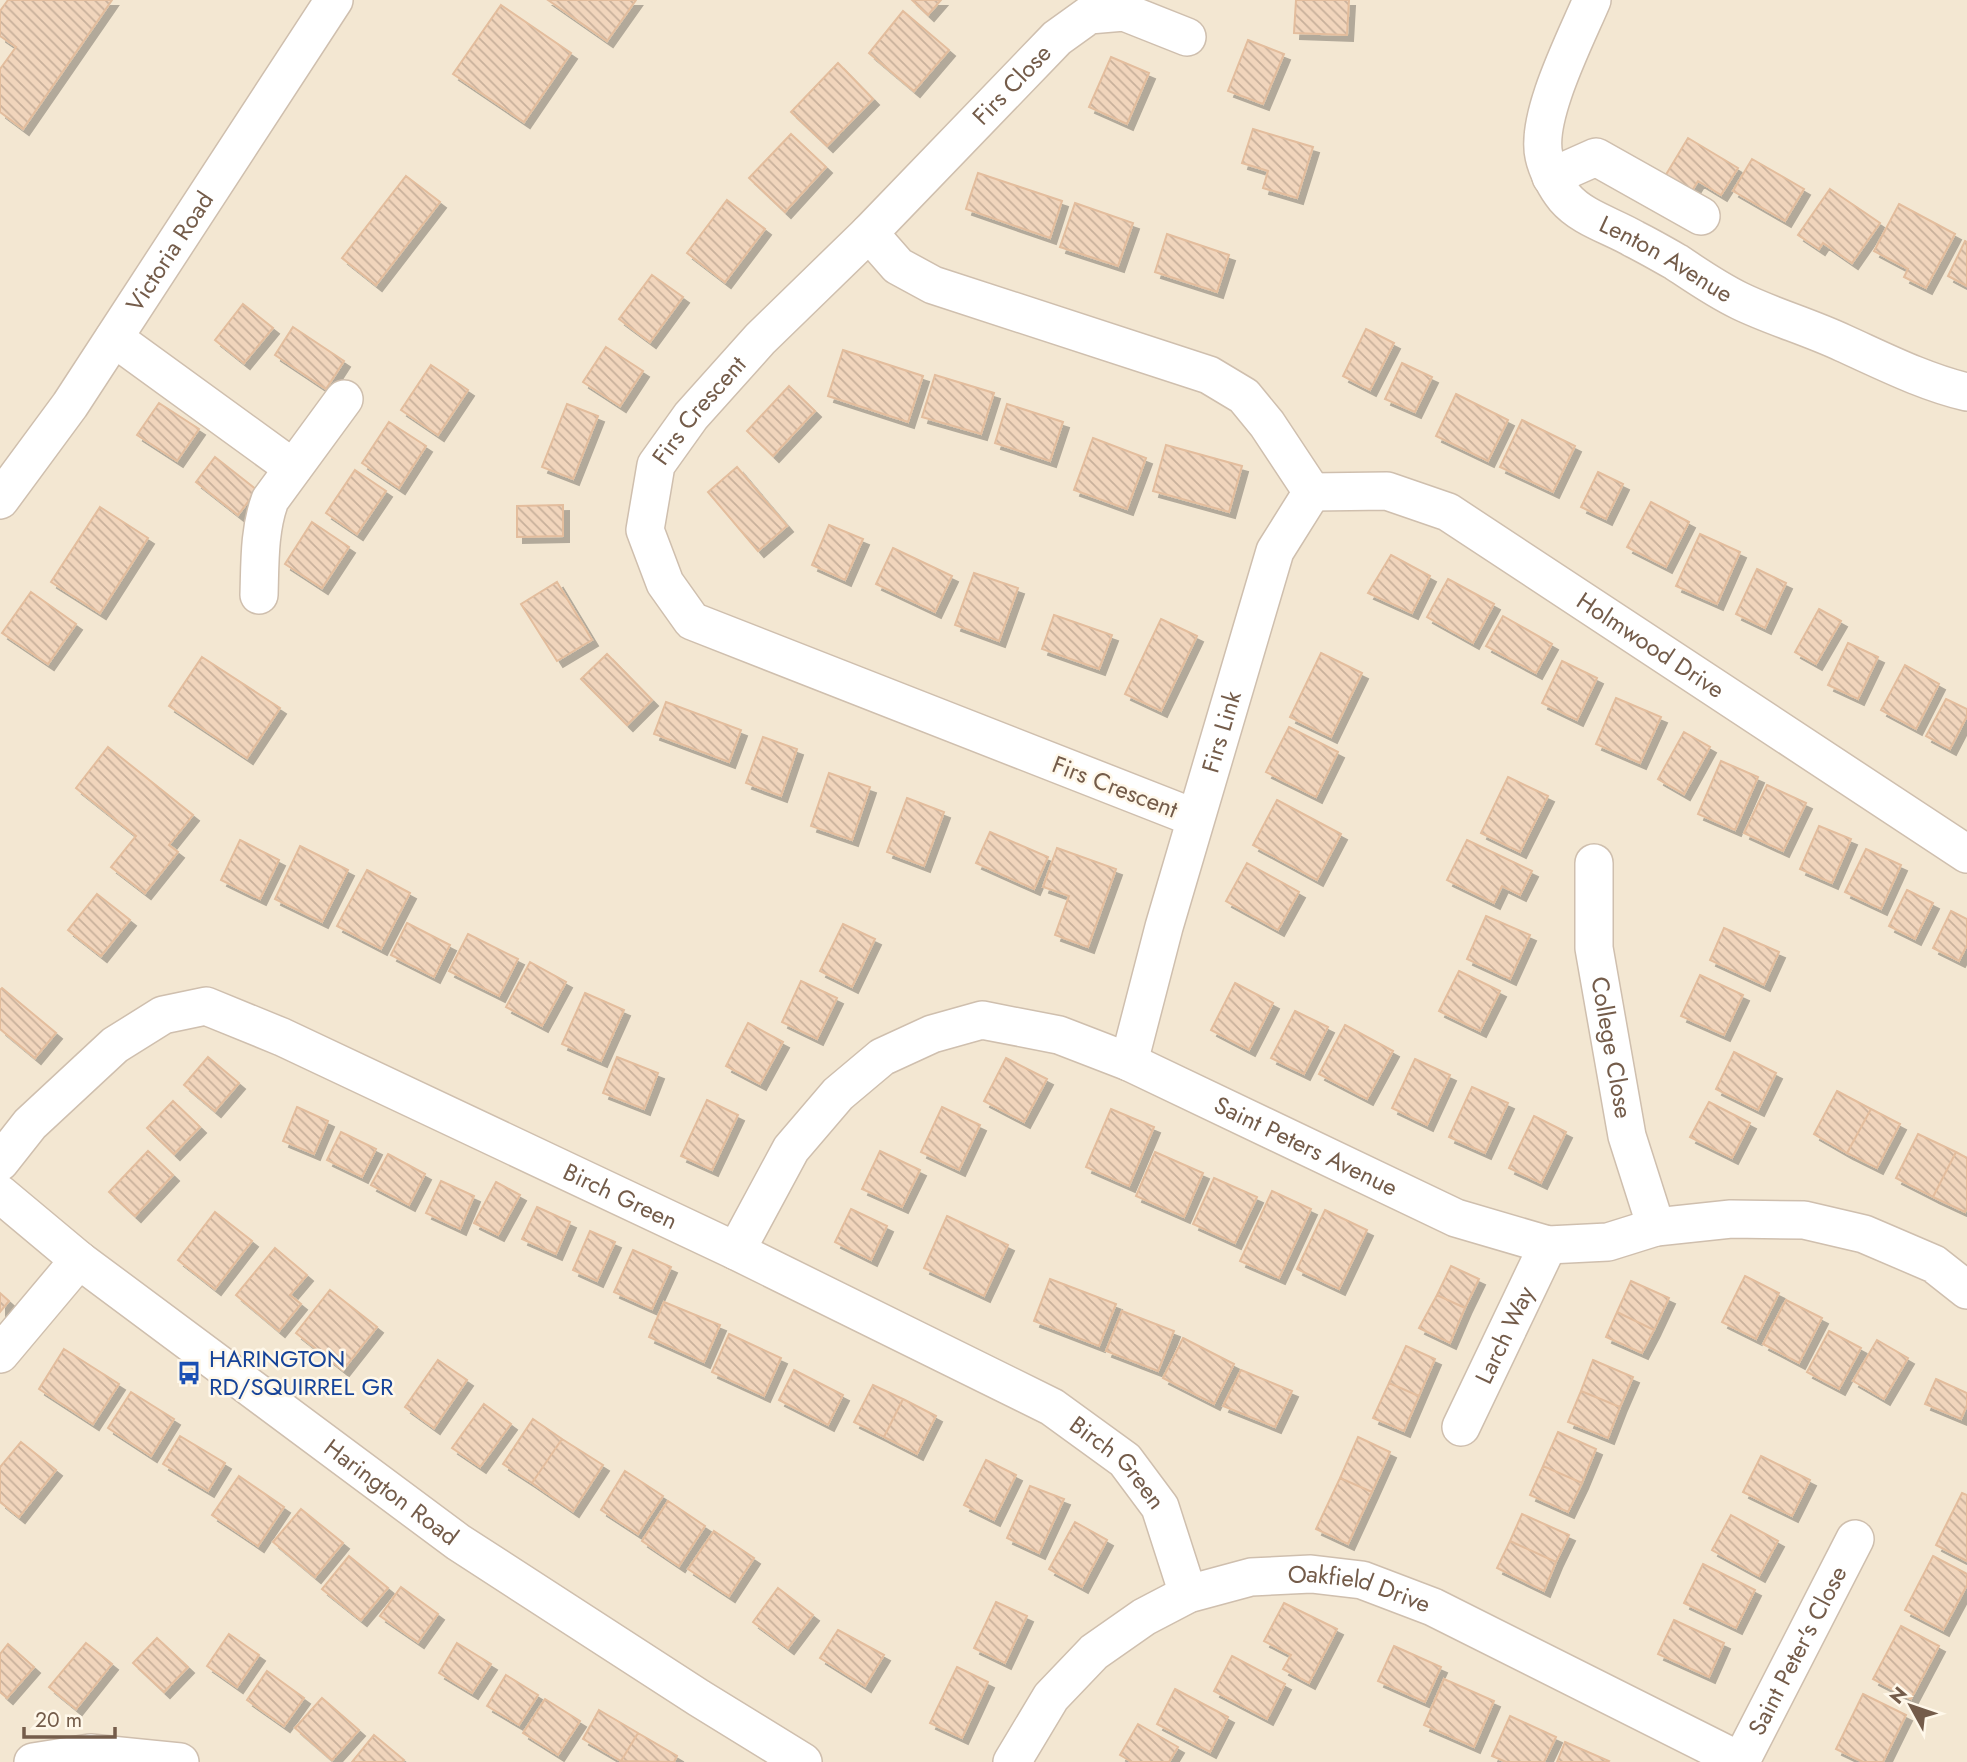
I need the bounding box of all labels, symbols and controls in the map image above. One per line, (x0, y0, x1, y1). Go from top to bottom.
street label: Firs Close (964, 36, 1059, 133)
street label: Victoria Road (117, 184, 222, 319)
street label: Lenton Avenue (1594, 206, 1739, 311)
street label: Firs Crescent (643, 348, 754, 472)
street label: Holmwood Drive (1570, 583, 1732, 707)
street label: Firs Link (1193, 686, 1250, 777)
street label: Firs Crescent (1047, 747, 1183, 827)
street label: College Close (1582, 974, 1642, 1121)
street label: Saint Peters Avenue (1208, 1087, 1404, 1205)
street label: Birch Green (558, 1154, 683, 1238)
street label: Larch Way (1466, 1279, 1543, 1390)
place label: HARINGTON RD/SQUIRREL GR (209, 1341, 394, 1404)
bus stop icon: HARINGTON RD/SQUIRREL GR (175, 1359, 203, 1387)
street label: Birch Green (1062, 1407, 1174, 1516)
street label: Harington Road (317, 1430, 466, 1554)
street label: Oakfield Drive (1287, 1556, 1435, 1621)
street label: Saint Peter's Close (1739, 1560, 1855, 1741)
north arrow (1876, 1671, 1946, 1741)
text: N (1883, 1681, 1914, 1710)
scale bar (24, 1696, 116, 1740)
text: 20 m (35, 1705, 82, 1735)

